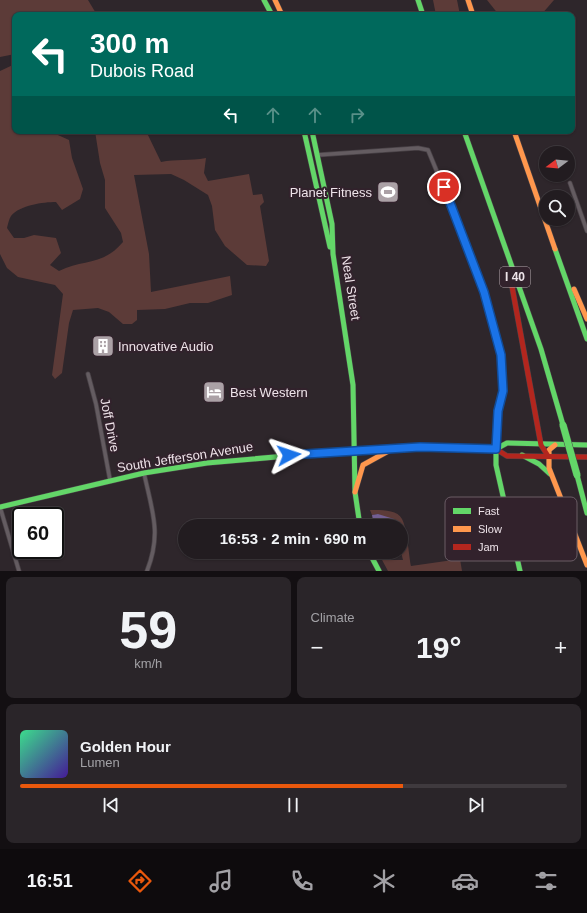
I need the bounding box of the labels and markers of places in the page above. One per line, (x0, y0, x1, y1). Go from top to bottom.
pin (427, 170, 461, 204)
sports icon: Planet Fitness (375, 179, 401, 205)
place label: Planet Fitness (290, 185, 372, 200)
building icon: Innovative Audio (90, 333, 116, 359)
place label: Innovative Audio (118, 339, 213, 354)
hotel icon: Best Western (201, 379, 227, 405)
place label: Best Western (230, 385, 308, 400)

